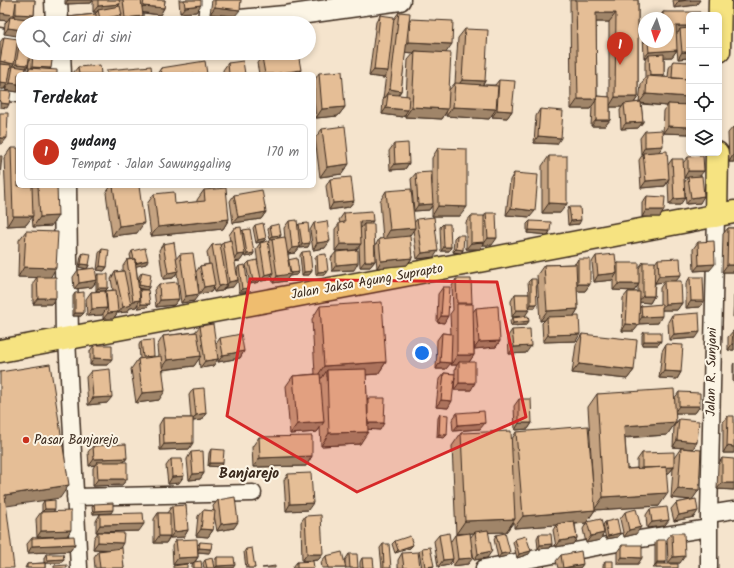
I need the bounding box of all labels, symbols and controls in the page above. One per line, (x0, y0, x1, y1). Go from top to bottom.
north arrow (638, 12, 674, 48)
map controls (686, 12, 722, 156)
button: + (686, 12, 722, 48)
search box (16, 16, 316, 60)
text: Cari di sini (62, 26, 131, 50)
icon: search (30, 27, 52, 49)
pin: 1 (607, 32, 633, 65)
button: − (686, 48, 722, 84)
button: locate (686, 84, 722, 120)
text: Terdekat (32, 85, 98, 112)
button: layers (686, 120, 722, 156)
text: gudang (71, 130, 117, 154)
text: 1 (44, 142, 48, 163)
text: 170 m (267, 142, 299, 163)
text: Tempat · Jalan Sawunggaling (71, 154, 231, 175)
street label: Jalan Jaksa Agung Suprapto (289, 258, 445, 306)
street label: Jalan R. Sunjani (701, 326, 723, 417)
your location (412, 343, 432, 363)
place label: Pasar Banjarejo (34, 430, 118, 451)
marker: Pasar Banjarejo (21, 435, 31, 445)
district label: Banjarejo (219, 462, 279, 486)

